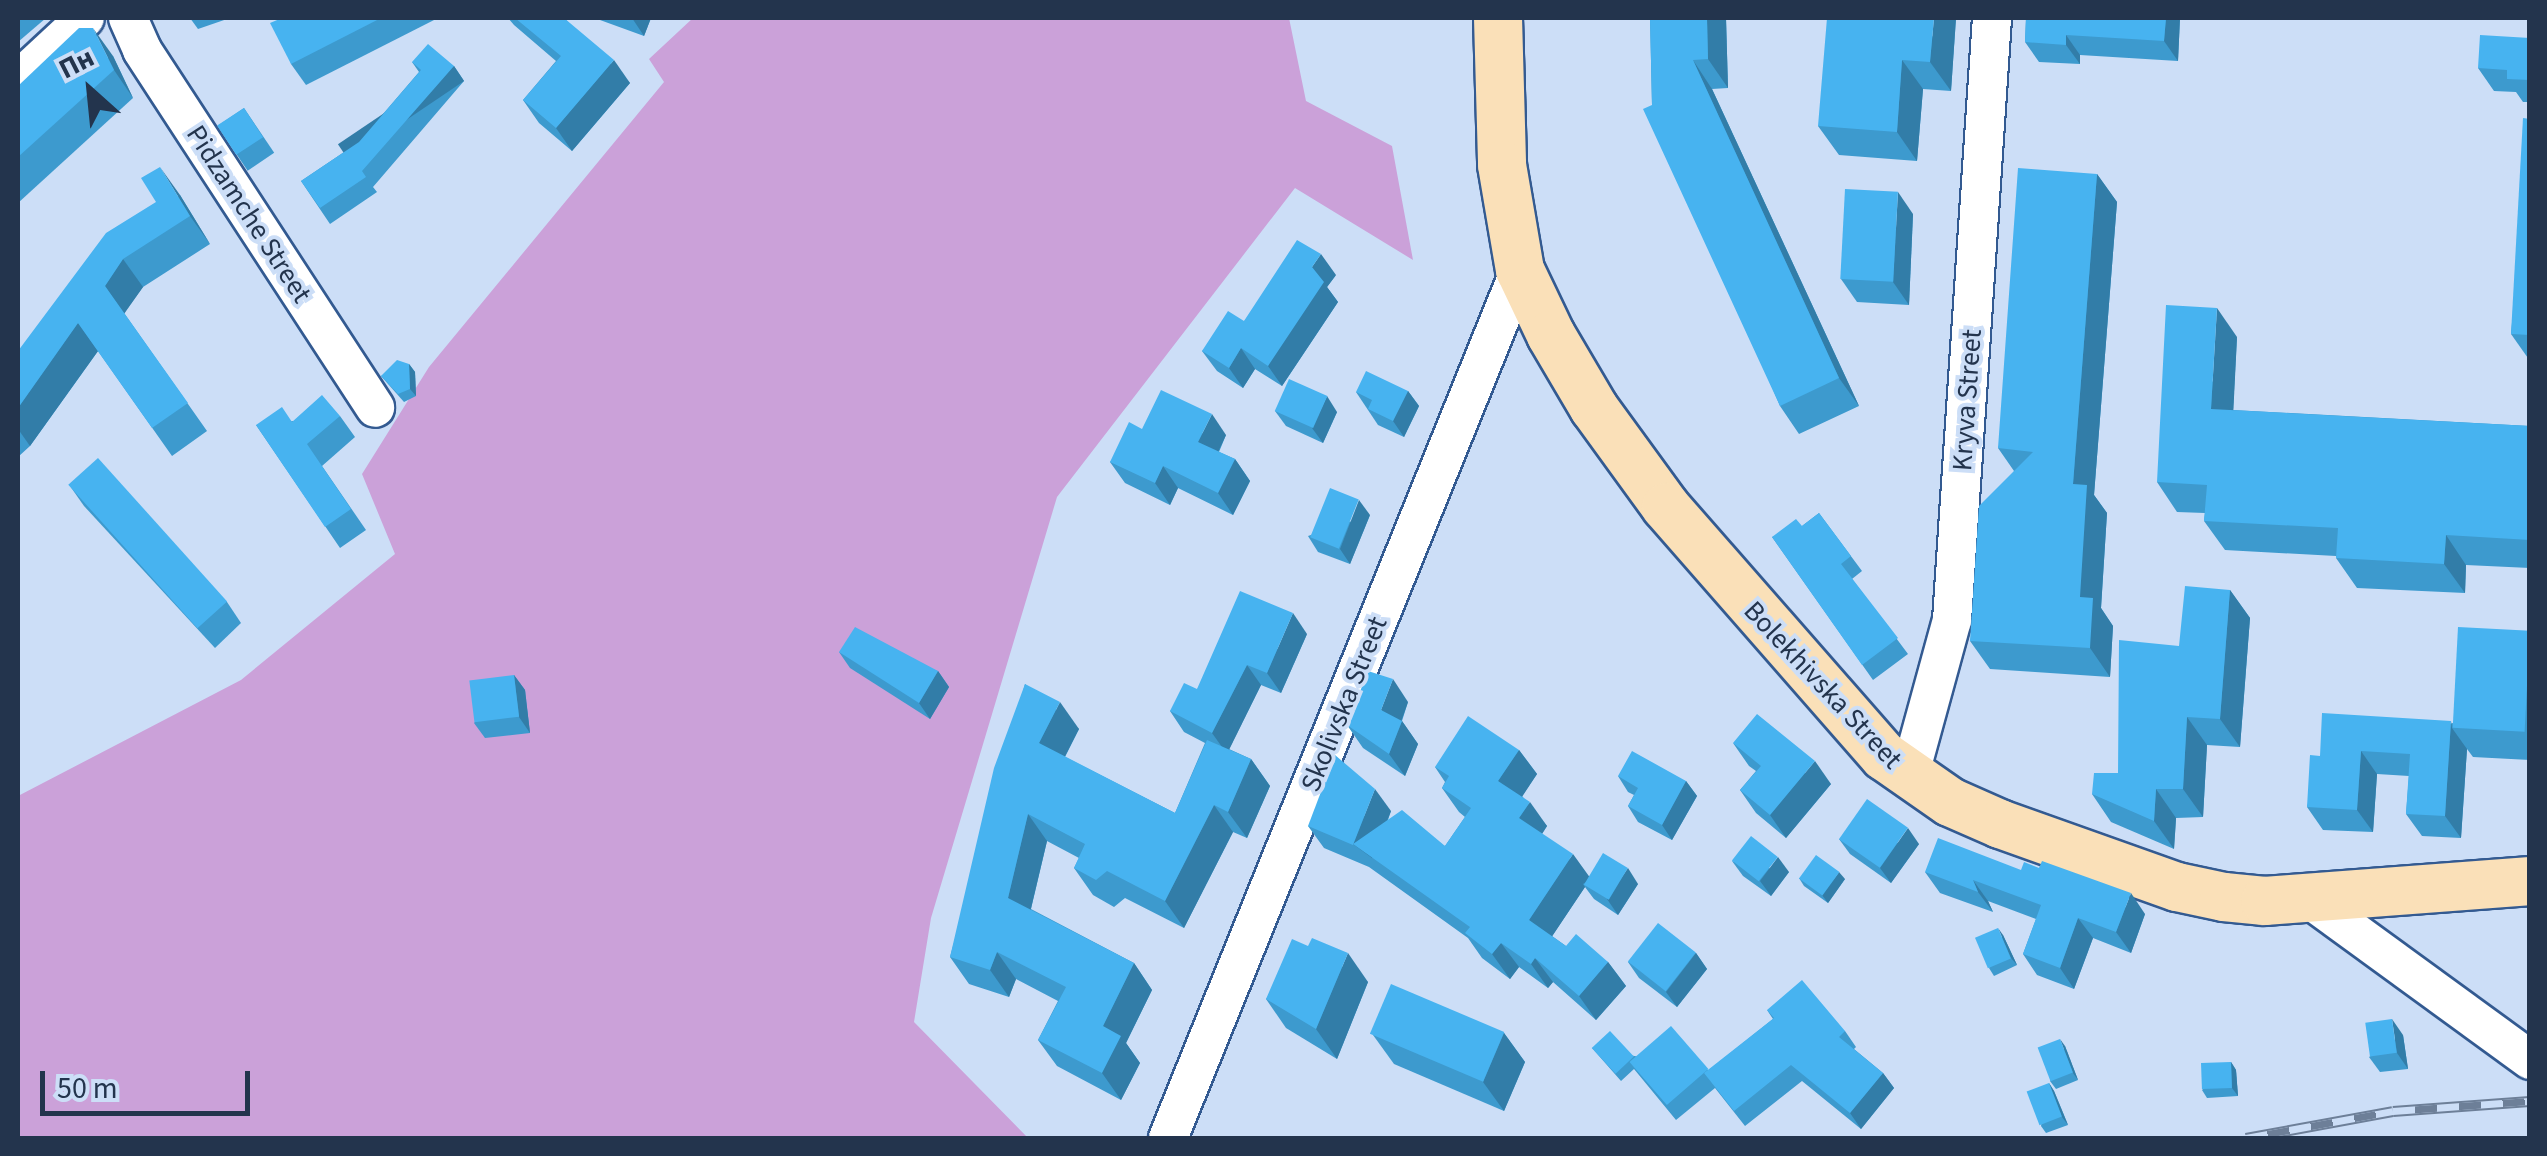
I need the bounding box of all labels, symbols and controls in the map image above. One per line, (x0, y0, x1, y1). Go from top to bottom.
text: Пн (52, 38, 101, 89)
north arrow (40, 40, 140, 140)
street label: Pidzamche Street (179, 119, 319, 309)
street label: Kryva Street (1945, 328, 1989, 472)
street label: Bolekhivska Street (1737, 594, 1909, 776)
street label: Skolivska Street (1294, 612, 1394, 796)
scale bar (45, 1051, 255, 1113)
text: 50 m (57, 1067, 118, 1110)

